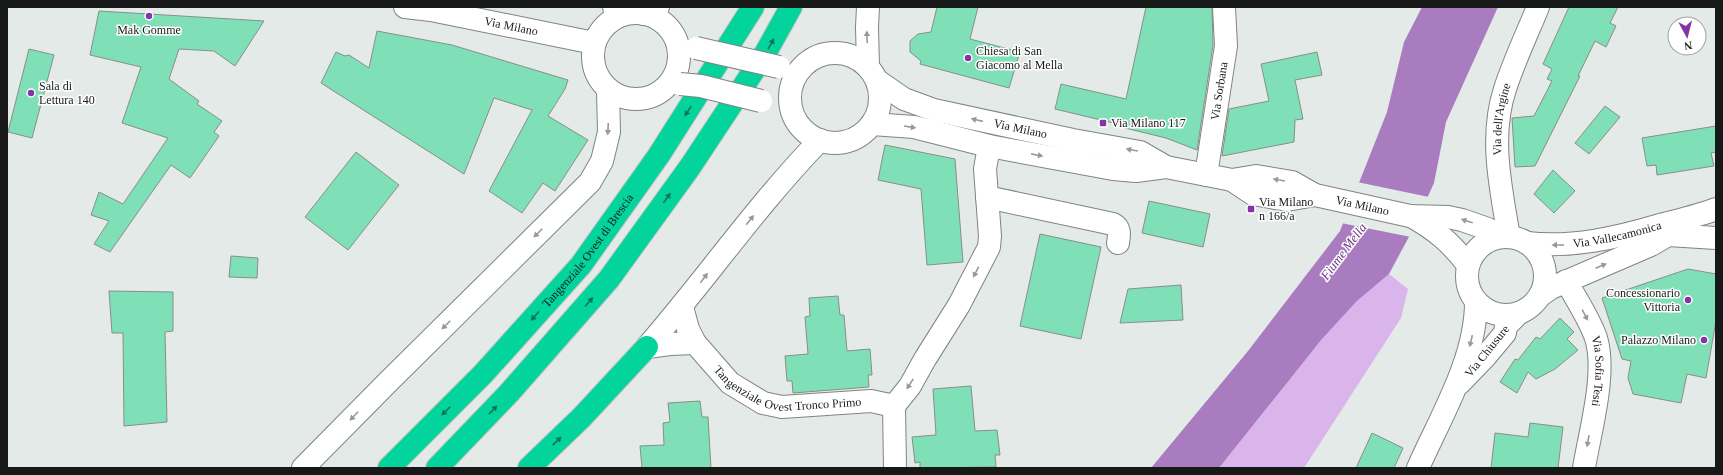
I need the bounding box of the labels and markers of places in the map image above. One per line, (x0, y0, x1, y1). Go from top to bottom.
marker: Mak Gomme (144, 11, 154, 21)
place label: Mak Gomme (117, 23, 181, 37)
place label: Chiesa di San Giacomo al Mella (976, 44, 1063, 72)
marker: Chiesa di San Giacomo al Mella (963, 53, 973, 63)
place label: Sala di Lettura 140 (39, 79, 95, 107)
marker: Sala di Lettura 140 (26, 88, 36, 98)
place label: Via Milano 117 (1111, 116, 1186, 130)
marker: Via Milano 117 (1098, 118, 1108, 128)
place label: Via Milano n 166/a (1259, 195, 1313, 223)
marker: Via Milano n 166/a (1246, 204, 1256, 214)
place label: Concessionario Vittoria (1606, 286, 1681, 314)
marker: Concessionario Vittoria (1683, 295, 1693, 305)
place label: Palazzo Milano (1621, 333, 1696, 347)
marker: Palazzo Milano (1699, 335, 1709, 345)

